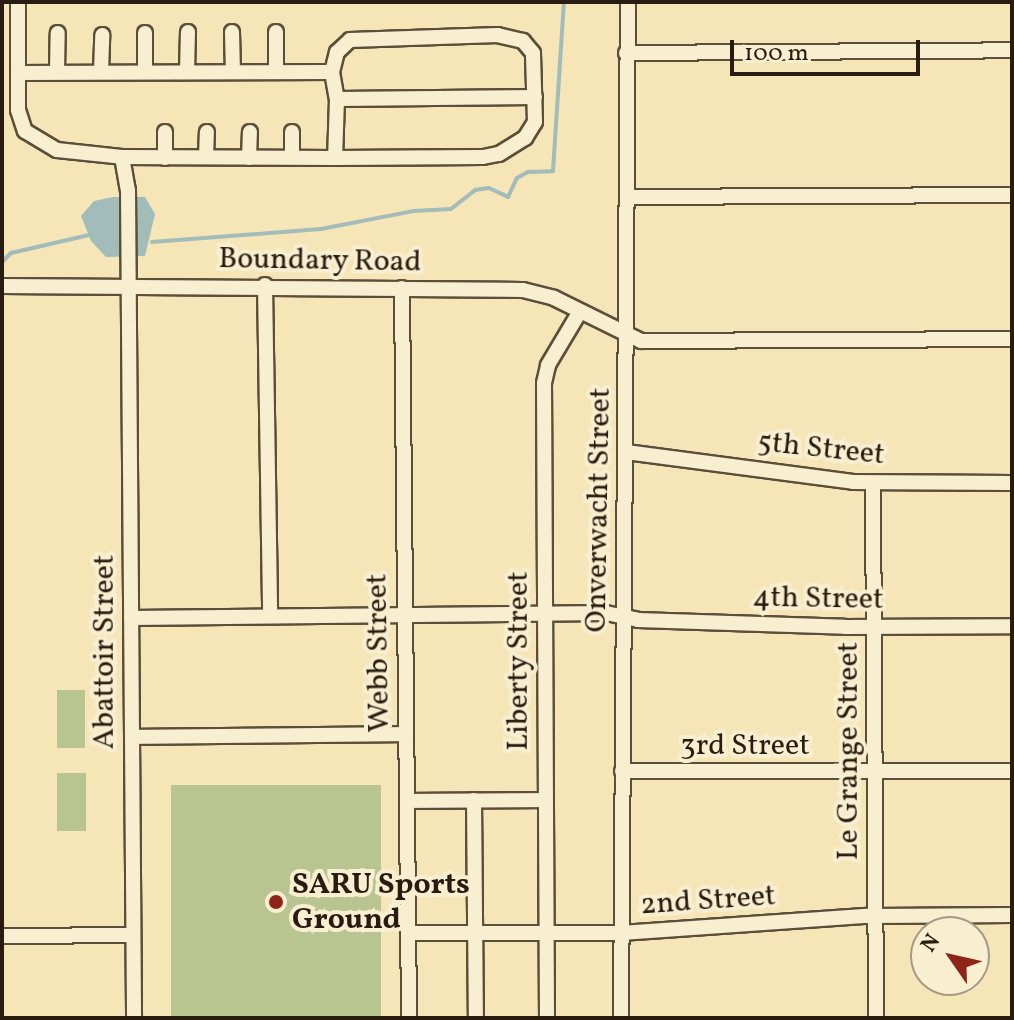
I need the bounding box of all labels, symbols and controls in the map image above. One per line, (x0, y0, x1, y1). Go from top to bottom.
scale bar (734, 24, 924, 74)
text: 100 m (744, 37, 809, 71)
street label: Boundary Road (218, 241, 422, 281)
street label: Onverwacht Street (579, 387, 619, 633)
street label: 5th Street (756, 424, 886, 474)
street label: Abattoir Street (87, 555, 123, 749)
street label: Liberty Street (501, 571, 537, 751)
street label: Webb Street (360, 573, 398, 733)
street label: 4th Street (752, 580, 884, 618)
street label: Le Grange Street (831, 642, 867, 860)
street label: 3rd Street (680, 728, 810, 764)
place label: SARU Sports Ground (292, 867, 470, 938)
street label: 2nd Street (639, 878, 777, 924)
marker: SARU Sports Ground (267, 893, 285, 911)
north arrow (910, 916, 990, 996)
text: N (914, 928, 949, 959)

